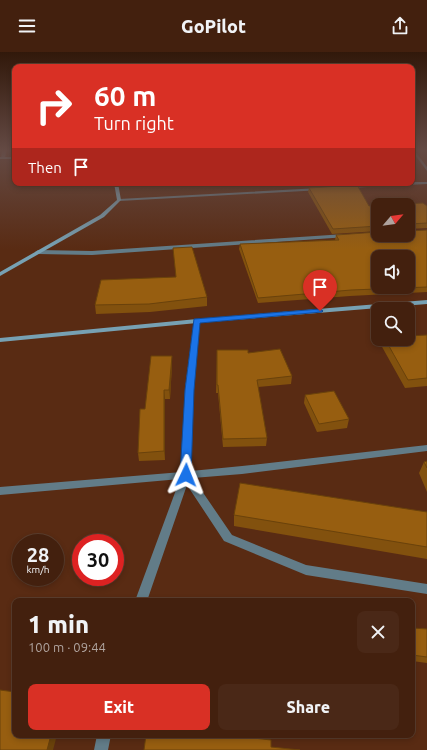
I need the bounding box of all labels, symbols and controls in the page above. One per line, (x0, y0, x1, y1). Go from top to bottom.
icon: menu (16, 15, 38, 37)
icon: share (389, 15, 411, 37)
text: GoPilot (181, 16, 246, 36)
icon: right (28, 80, 80, 132)
text: 60 m (94, 80, 156, 111)
text: Turn right (94, 113, 174, 133)
icon: arrive (70, 156, 92, 178)
text: Then (28, 159, 62, 176)
north arrow (371, 198, 415, 242)
map controls (371, 198, 415, 346)
button: sound (371, 250, 415, 294)
pin (303, 270, 337, 311)
icon: arrive (309, 276, 331, 298)
button: search (371, 302, 415, 346)
position arrow (165, 454, 207, 496)
speed limit sign: 30 (72, 534, 124, 586)
text: 28 (27, 543, 49, 566)
text: km/h (26, 564, 50, 575)
text: 1 min (28, 611, 89, 638)
button: close (357, 611, 399, 653)
text: 100 m · 09:44 (28, 640, 106, 654)
button: Exit (28, 684, 210, 730)
button: Share (218, 684, 399, 730)

